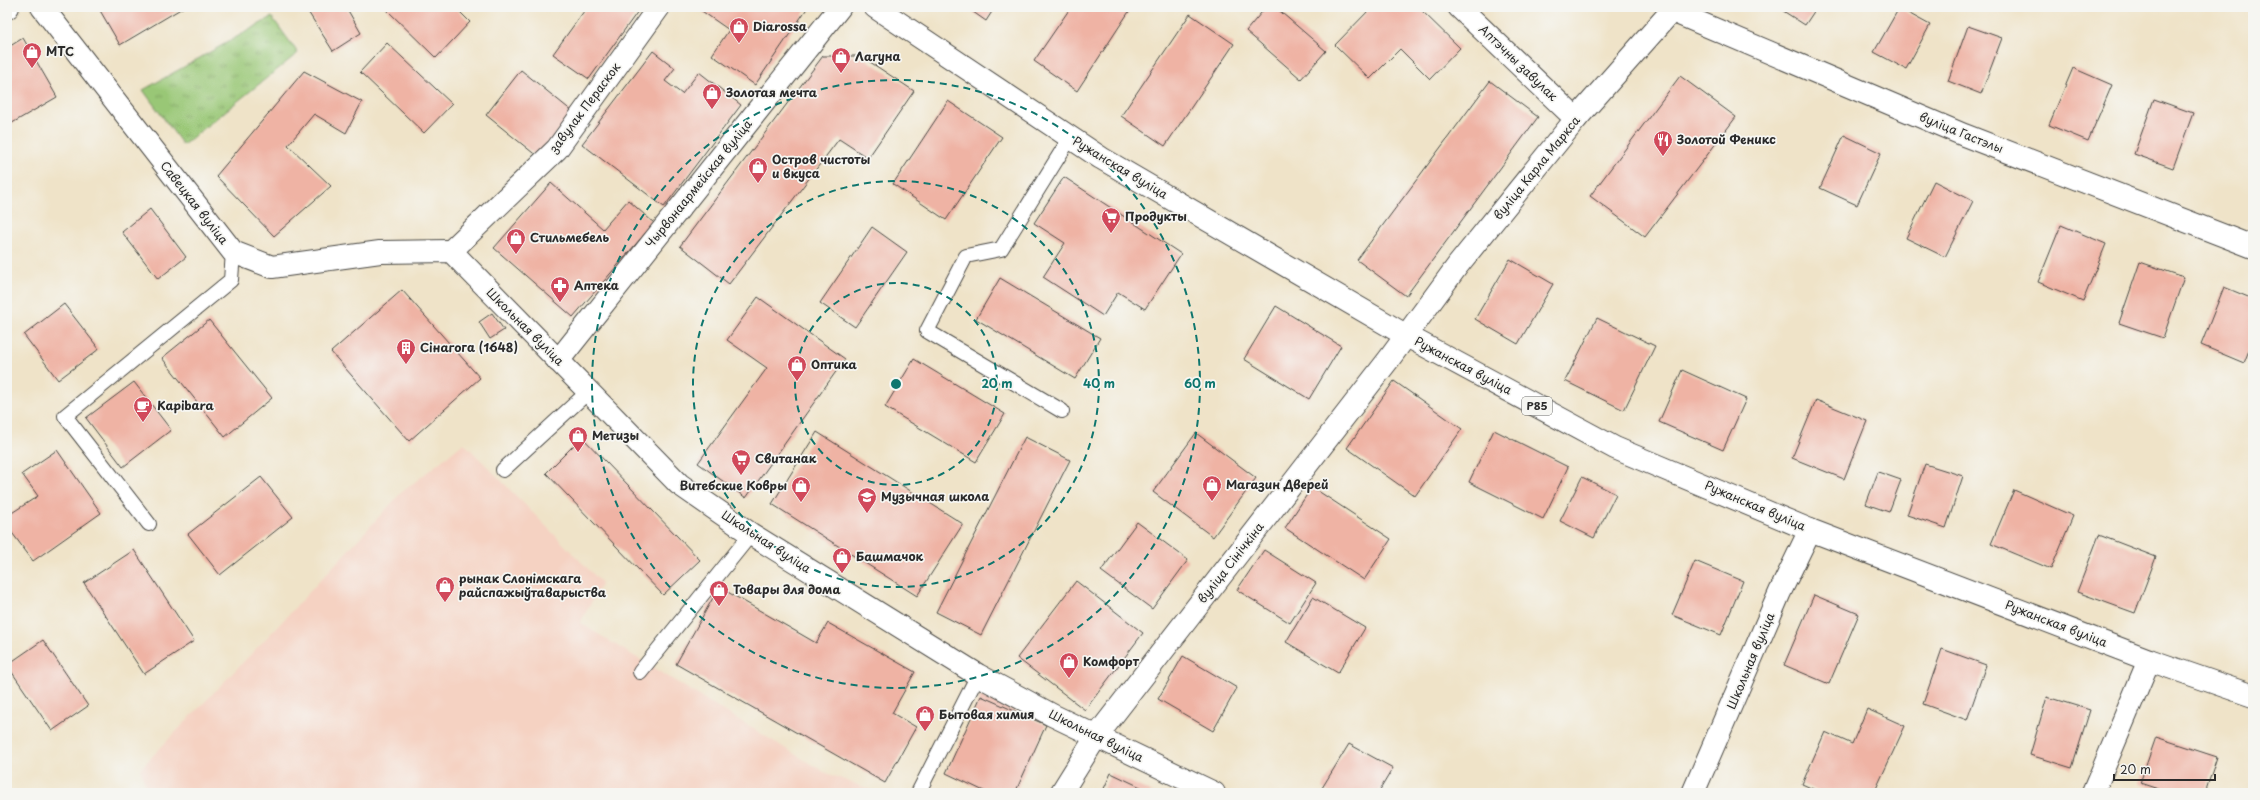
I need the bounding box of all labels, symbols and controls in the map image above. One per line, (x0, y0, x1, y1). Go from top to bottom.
shop icon: Diarossa (728, 16, 750, 44)
place label: Diarossa (753, 17, 807, 35)
street label: Аптэчны завулак (1475, 20, 1563, 105)
shop icon: МТС (21, 41, 43, 69)
place label: МТС (46, 42, 74, 60)
shop icon: Лагуна (830, 46, 852, 74)
place label: Лагуна (855, 47, 901, 65)
street label: завулак Пераскок (544, 58, 624, 157)
shop icon: Золотая мечта (701, 82, 723, 110)
place label: Золотая мечта (725, 83, 818, 101)
street label: вуліца Гастэлы (1917, 107, 2006, 157)
street label: вуліца Карла Маркса (1489, 111, 1584, 223)
street label: Чырвонаармейская вуліца (641, 115, 756, 252)
restaurant icon: Золотой Феникс (1652, 129, 1674, 157)
place label: Золотой Феникс (1676, 130, 1776, 148)
street label: Ружанская вуліца (1069, 132, 1172, 203)
place label: Остров чистоты и вкуса (772, 150, 870, 182)
shop icon: Остров чистоты и вкуса (747, 156, 769, 184)
street label: Савецкая вуліца (157, 157, 233, 248)
supermarket icon: Продукты (1100, 206, 1122, 234)
place label: Продукты (1125, 207, 1187, 225)
shop icon: Стильмебель (505, 227, 527, 255)
place label: Стильмебель (530, 228, 609, 246)
pharmacy icon: Аптека (549, 275, 571, 303)
place label: Аптека (574, 276, 619, 294)
street label: Школьная вуліца (483, 283, 569, 370)
street label: Ружанская вуліца (1411, 332, 1516, 399)
building icon: Сінагога (1648) (395, 337, 417, 365)
place label: Сінагога (1648) (420, 338, 518, 356)
shop icon: Оптика (786, 354, 808, 382)
place label: Оптика (811, 355, 857, 373)
text: 20 m (981, 374, 1013, 392)
text: 40 m (1083, 374, 1115, 392)
text: 60 m (1184, 374, 1216, 392)
centre of rings (889, 377, 903, 391)
cafe icon: Kapibara (132, 395, 154, 423)
place label: Kapibara (157, 396, 214, 414)
road number: Р85 (1522, 397, 1552, 415)
shop icon: Метизы (567, 425, 589, 453)
place label: Метизы (592, 426, 639, 444)
supermarket icon: Свитанак (730, 448, 752, 476)
place label: Свитанак (755, 449, 817, 467)
shop icon: Магазин Дверей (1201, 474, 1223, 502)
shop icon: Витебские Ковры (790, 475, 812, 503)
place label: Магазин Дверей (1226, 475, 1329, 493)
place label: Витебские Ковры (680, 476, 787, 494)
street label: Ружанская вуліца (1702, 476, 1809, 535)
school or university icon: Музычная школа (856, 486, 878, 514)
place label: Музычная школа (881, 487, 989, 505)
street label: Школьная вуліца (718, 505, 815, 577)
street label: вуліца Сінічкіна (1193, 518, 1268, 607)
shop icon: Башмачок (831, 546, 853, 574)
place label: Башмачок (856, 547, 924, 565)
place label: рынак Слонімскага райспажыўтаварыства (459, 569, 607, 601)
shop icon: рынак Слонімскага райспажыўтаварыства (434, 575, 456, 603)
shop icon: Товары для дома (708, 579, 730, 607)
place label: Товары для дома (733, 580, 841, 598)
street label: Ружанская вуліца (2003, 595, 2111, 651)
street label: Школьная вуліца (1722, 609, 1779, 712)
shop icon: Комфорт (1058, 651, 1080, 679)
place label: Комфорт (1083, 652, 1140, 670)
shop icon: Бытовая химия (914, 704, 936, 732)
street label: Школьная вуліца (1046, 704, 1147, 766)
place label: Бытовая химия (939, 705, 1034, 723)
scale bar (2114, 756, 2215, 782)
text: 20 m (2120, 760, 2151, 778)

